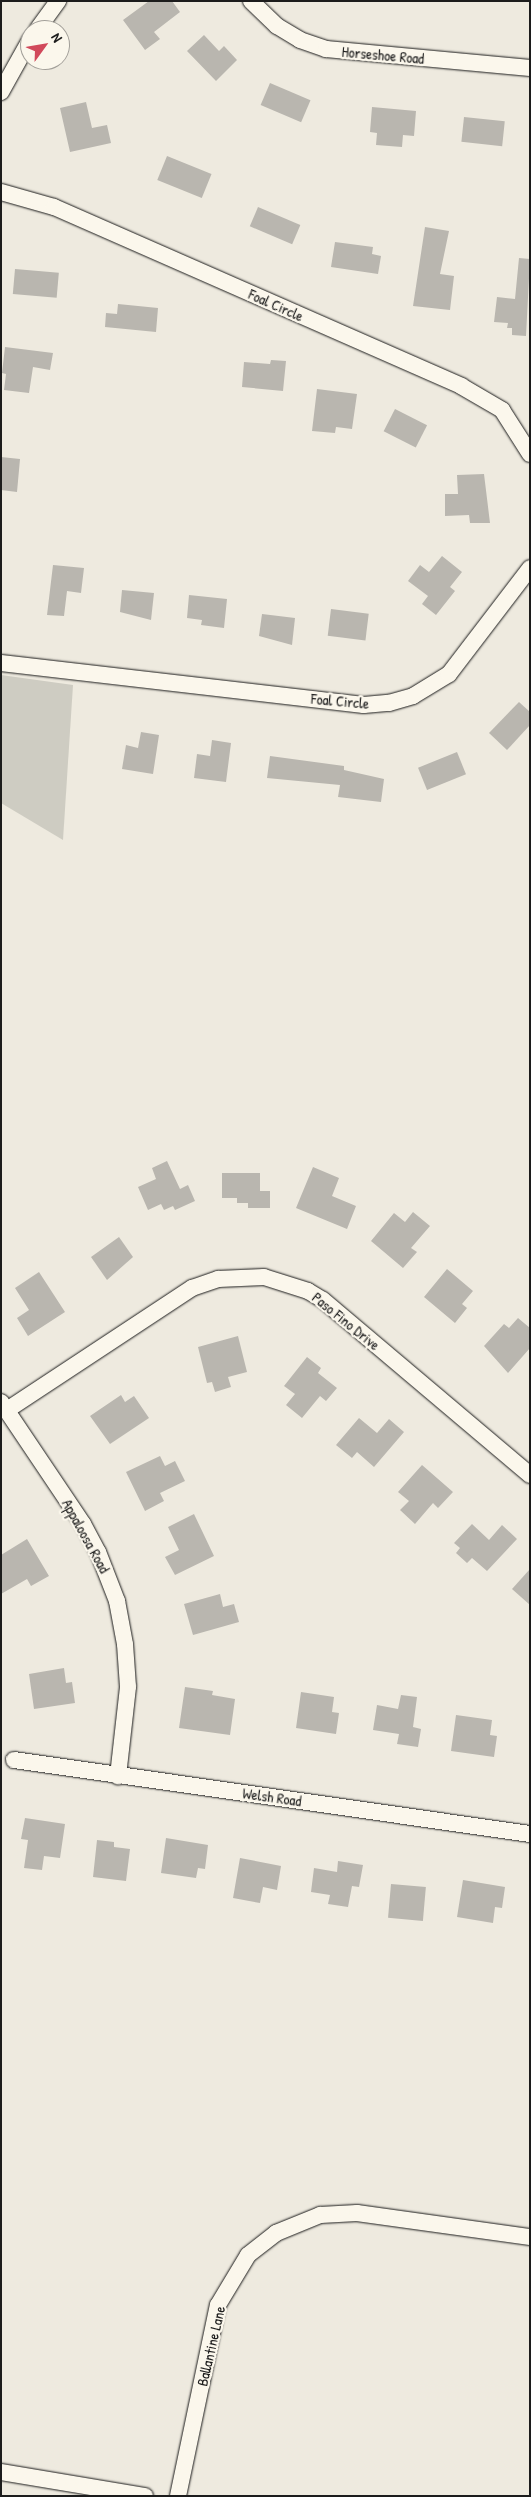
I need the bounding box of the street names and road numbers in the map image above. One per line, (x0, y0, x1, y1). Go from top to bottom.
street label: Horseshoe Road (341, 42, 425, 68)
street label: Foal Circle (246, 285, 306, 325)
street label: Foal Circle (310, 690, 370, 712)
street label: Paso Fino Drive (309, 1288, 383, 1354)
street label: Appaloosa Road (58, 1496, 114, 1576)
street label: Welsh Road (241, 1784, 303, 1810)
street label: Ballantine Lane (193, 2304, 229, 2388)

